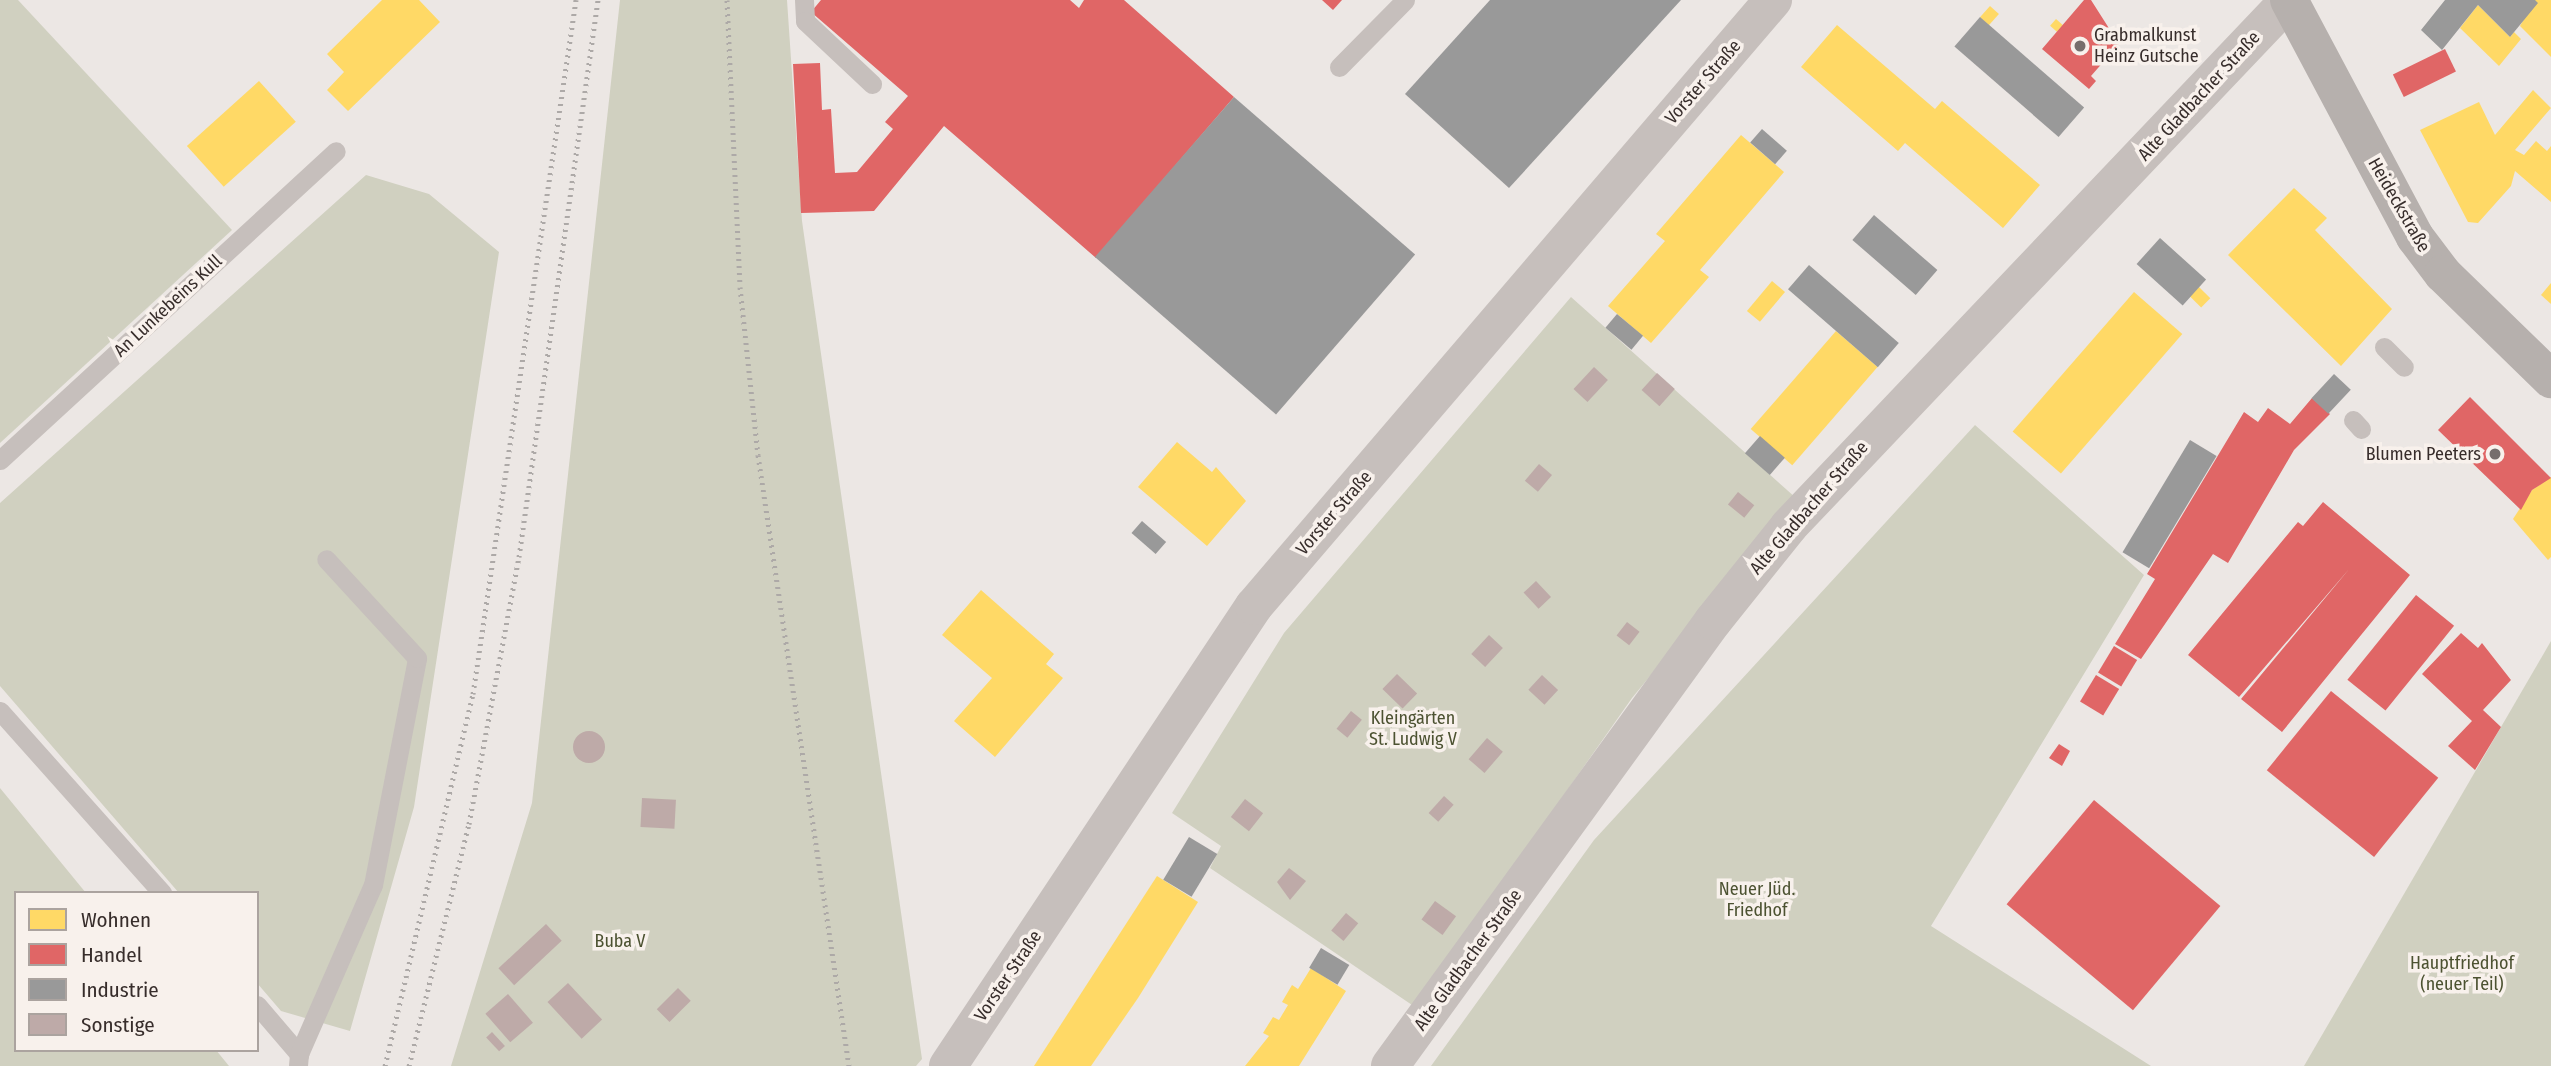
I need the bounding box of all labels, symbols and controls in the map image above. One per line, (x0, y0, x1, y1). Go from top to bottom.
place label: Grabmalkunst Heinz Gutsche (2094, 25, 2199, 68)
street label: Alte Gladbacher Straße (2133, 27, 2265, 165)
street label: Vorster Straße (1660, 35, 1746, 129)
marker: Grabmalkunst Heinz Gutsche (2072, 38, 2088, 54)
street label: Heideckstraße (2363, 154, 2435, 256)
street label: An Lunkebeins Kull (110, 251, 226, 361)
street label: Alte Gladbacher Straße (1745, 437, 1873, 579)
place label: Blumen Peeters (2366, 443, 2481, 465)
marker: Blumen Peeters (2487, 446, 2503, 462)
street label: Vorster Straße (1291, 466, 1377, 560)
park label: Kleingärten St. Ludwig V (1369, 708, 1457, 750)
park label: Neuer Jüd. Friedhof (1719, 879, 1795, 922)
street label: Alte Gladbacher Straße (1410, 885, 1526, 1035)
legend (14, 891, 259, 1052)
text: Wohnen (81, 907, 151, 933)
street label: Vorster Straße (970, 927, 1046, 1025)
park label: Buba V (595, 930, 645, 952)
text: Handel (81, 942, 142, 968)
park label: Hauptfriedhof (neuer Teil) (2410, 953, 2514, 996)
text: Industrie (81, 977, 159, 1003)
text: Sonstige (81, 1012, 155, 1038)

